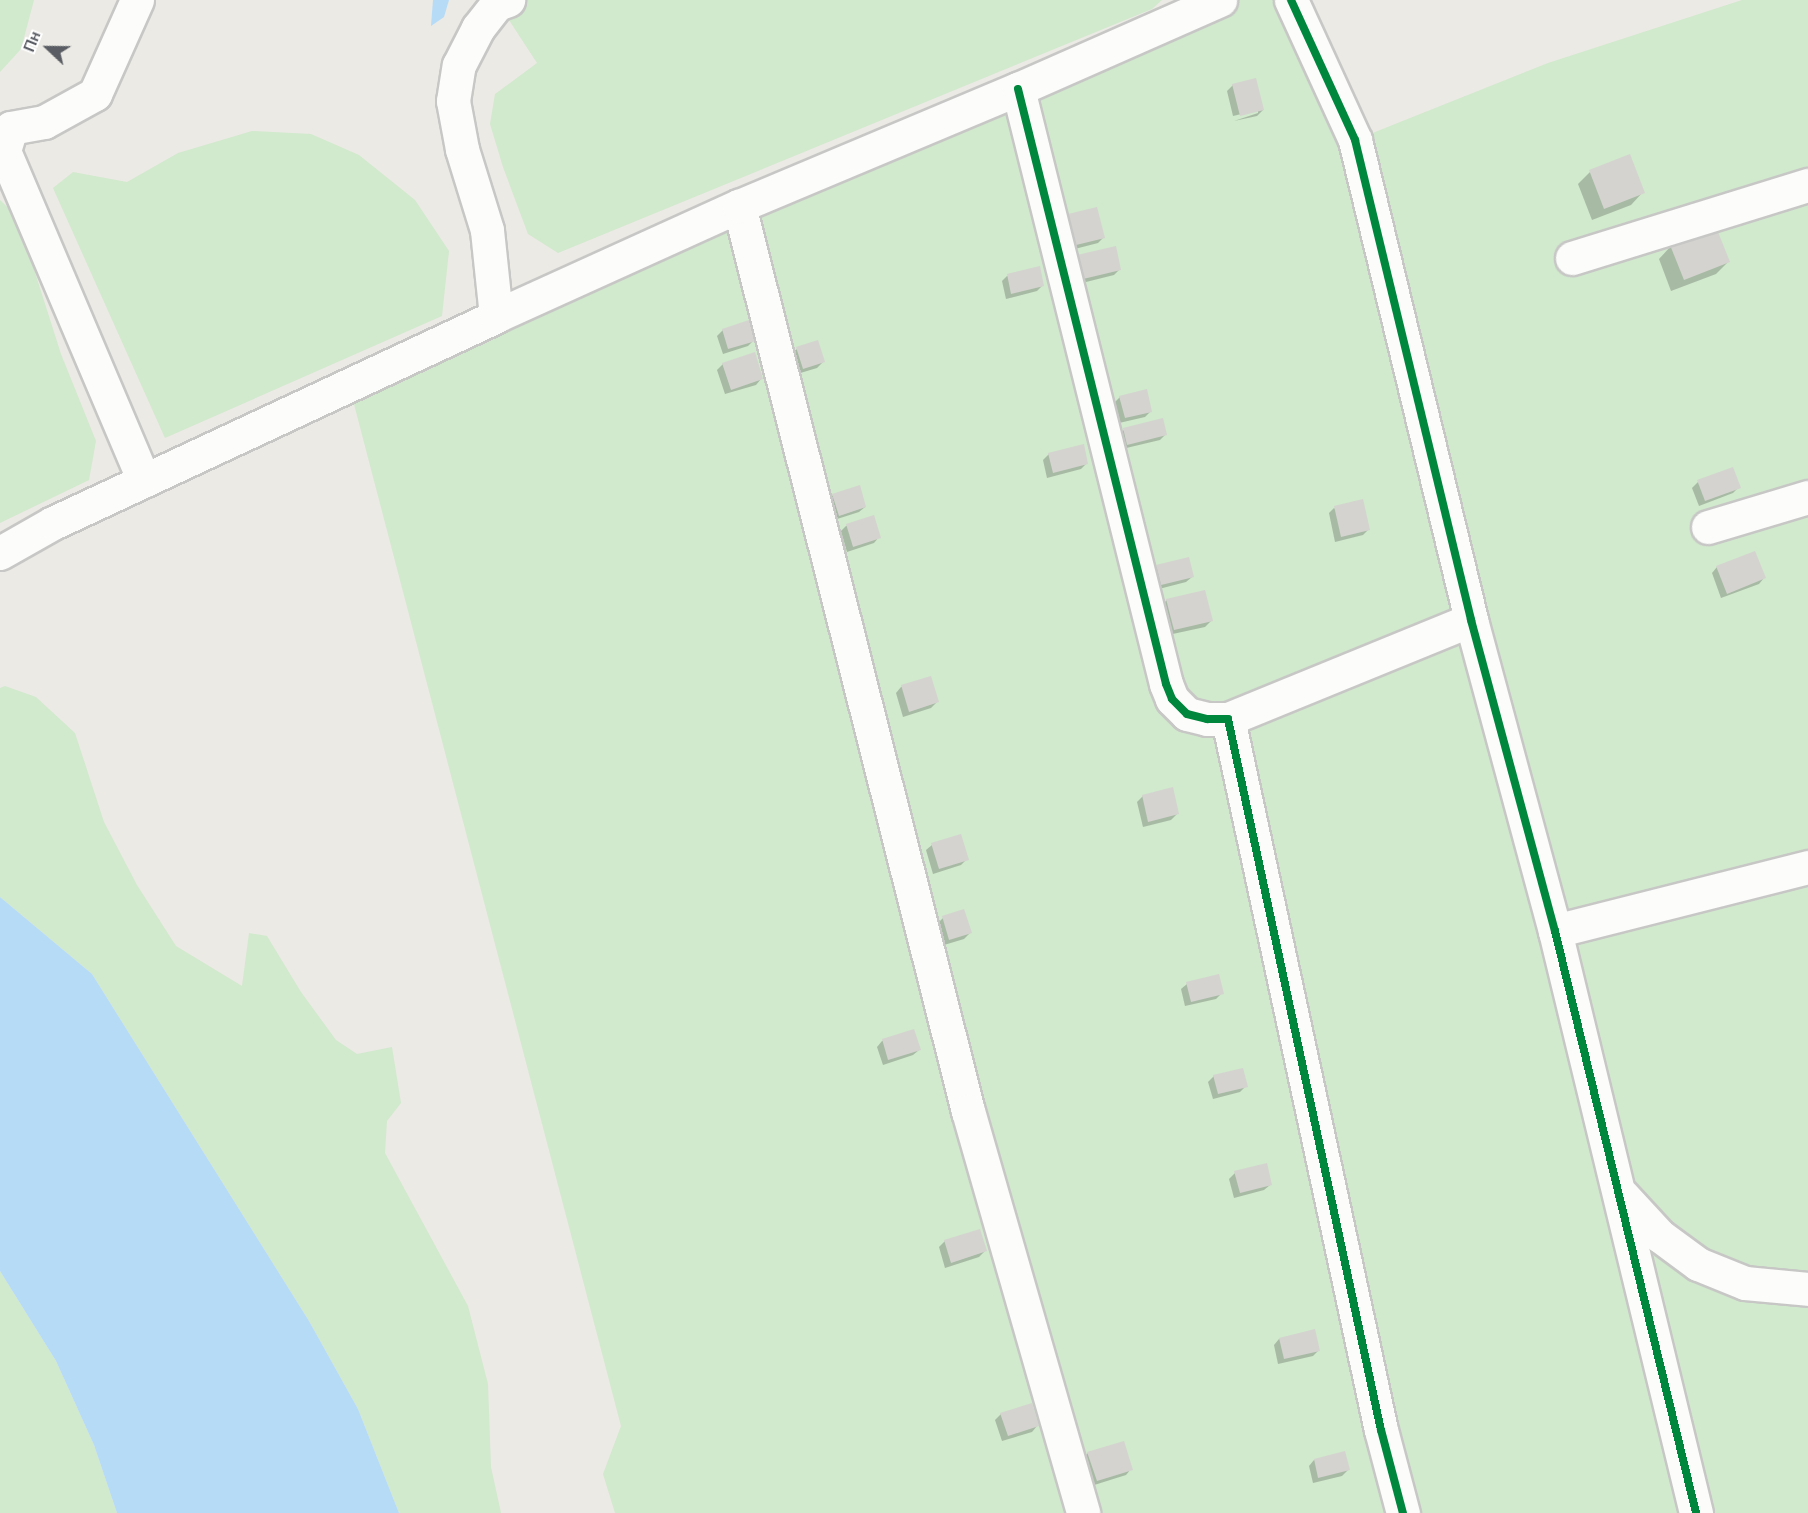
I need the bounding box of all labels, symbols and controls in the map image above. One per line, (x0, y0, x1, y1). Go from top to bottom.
north arrow (18, 18, 78, 78)
text: Пн (18, 28, 44, 54)

